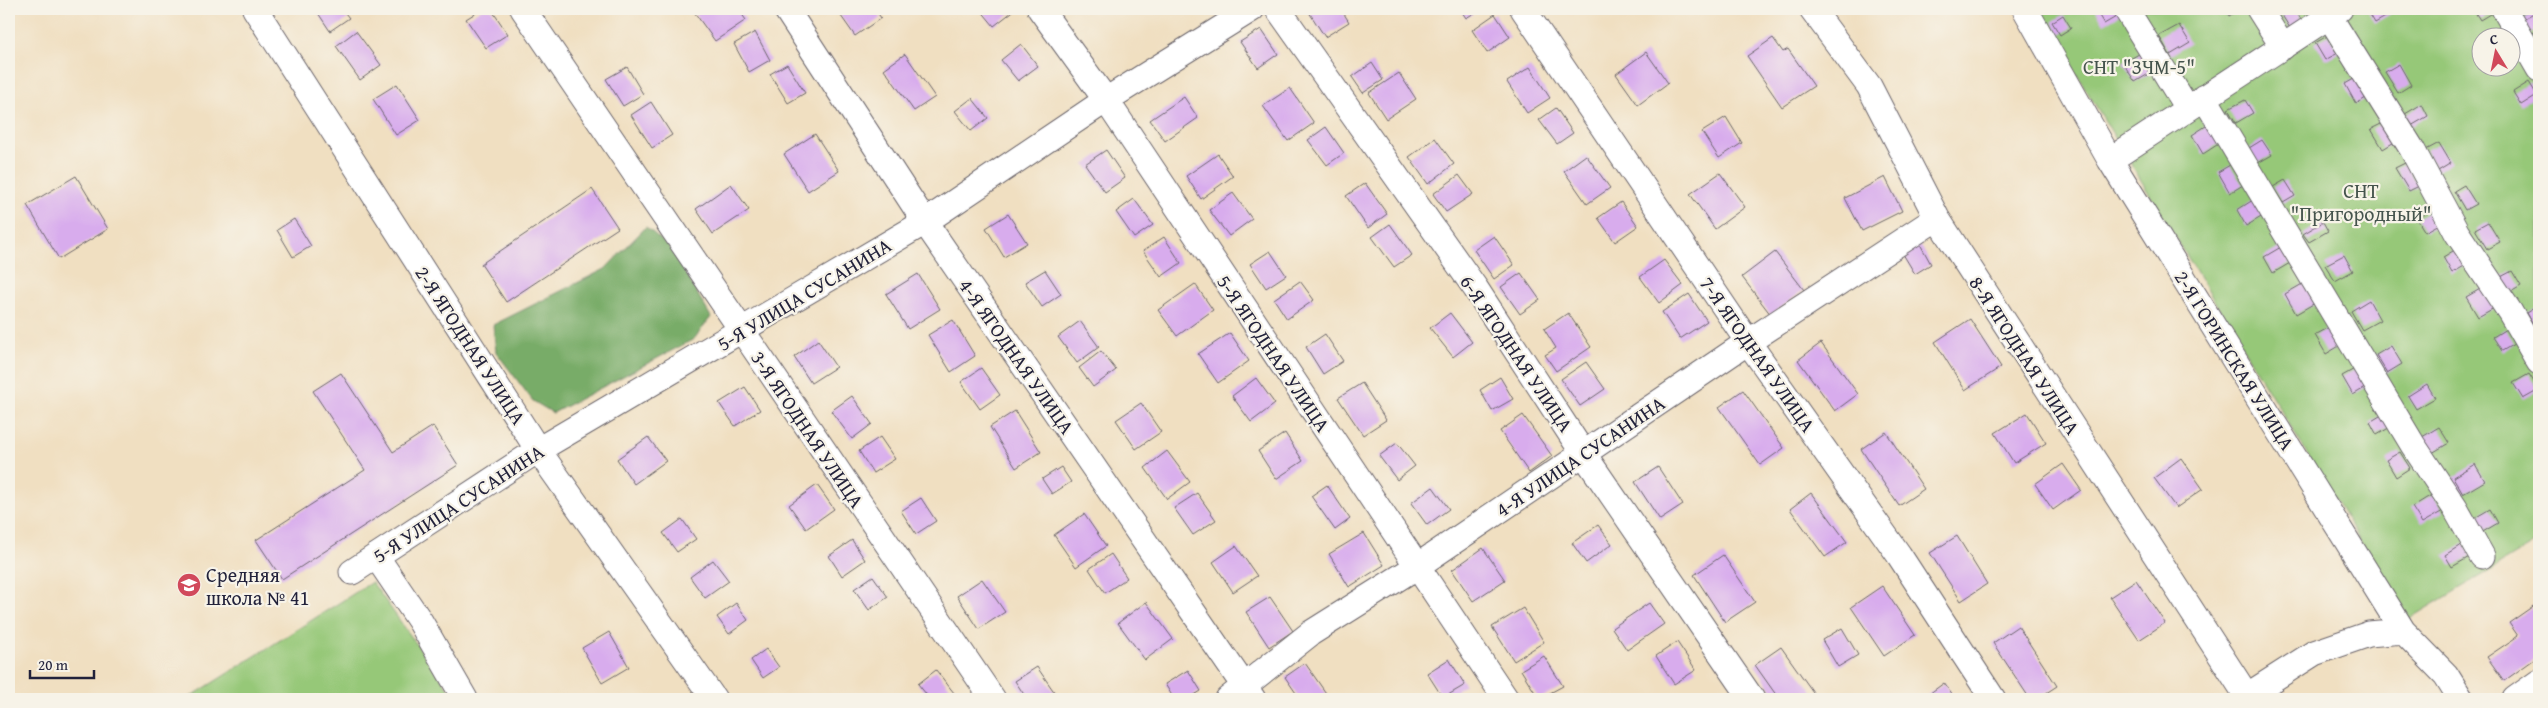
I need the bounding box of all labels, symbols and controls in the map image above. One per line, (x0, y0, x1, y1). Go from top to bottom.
north arrow (2470, 28, 2520, 78)
text: С (2488, 29, 2499, 50)
park label: СНТ "ЗЧМ-5" (2083, 52, 2195, 81)
park label: СНТ "Пригородный" (2290, 176, 2432, 228)
street label: 5-Я УЛИЦА СУСАНИНА (711, 230, 897, 358)
street label: 2-Я ЯГОДНАЯ УЛИЦА (409, 260, 533, 430)
street label: 2-Я ГОРИНСКАЯ УЛИЦА (2168, 265, 2302, 455)
street label: 5-Я ЯГОДНАЯ УЛИЦА (1211, 269, 1337, 437)
street label: 6-Я ЯГОДНАЯ УЛИЦА (1454, 269, 1580, 437)
street label: 7-Я ЯГОДНАЯ УЛИЦА (1693, 270, 1823, 438)
street label: 8-Я ЯГОДНАЯ УЛИЦА (1963, 270, 2087, 440)
street label: 4-Я ЯГОДНАЯ УЛИЦА (952, 272, 1082, 440)
street label: 3-Я ЯГОДНАЯ УЛИЦА (745, 345, 871, 513)
street label: 4-Я УЛИЦА СУСАНИНА (1490, 388, 1670, 524)
street label: 5-Я УЛИЦА СУСАНИНА (367, 437, 549, 569)
place label: Средняя школа № 41 (206, 560, 309, 612)
school or university icon: Средняя школа № 41 (176, 572, 202, 598)
scale bar (30, 648, 94, 680)
text: 20 m (38, 654, 69, 675)

